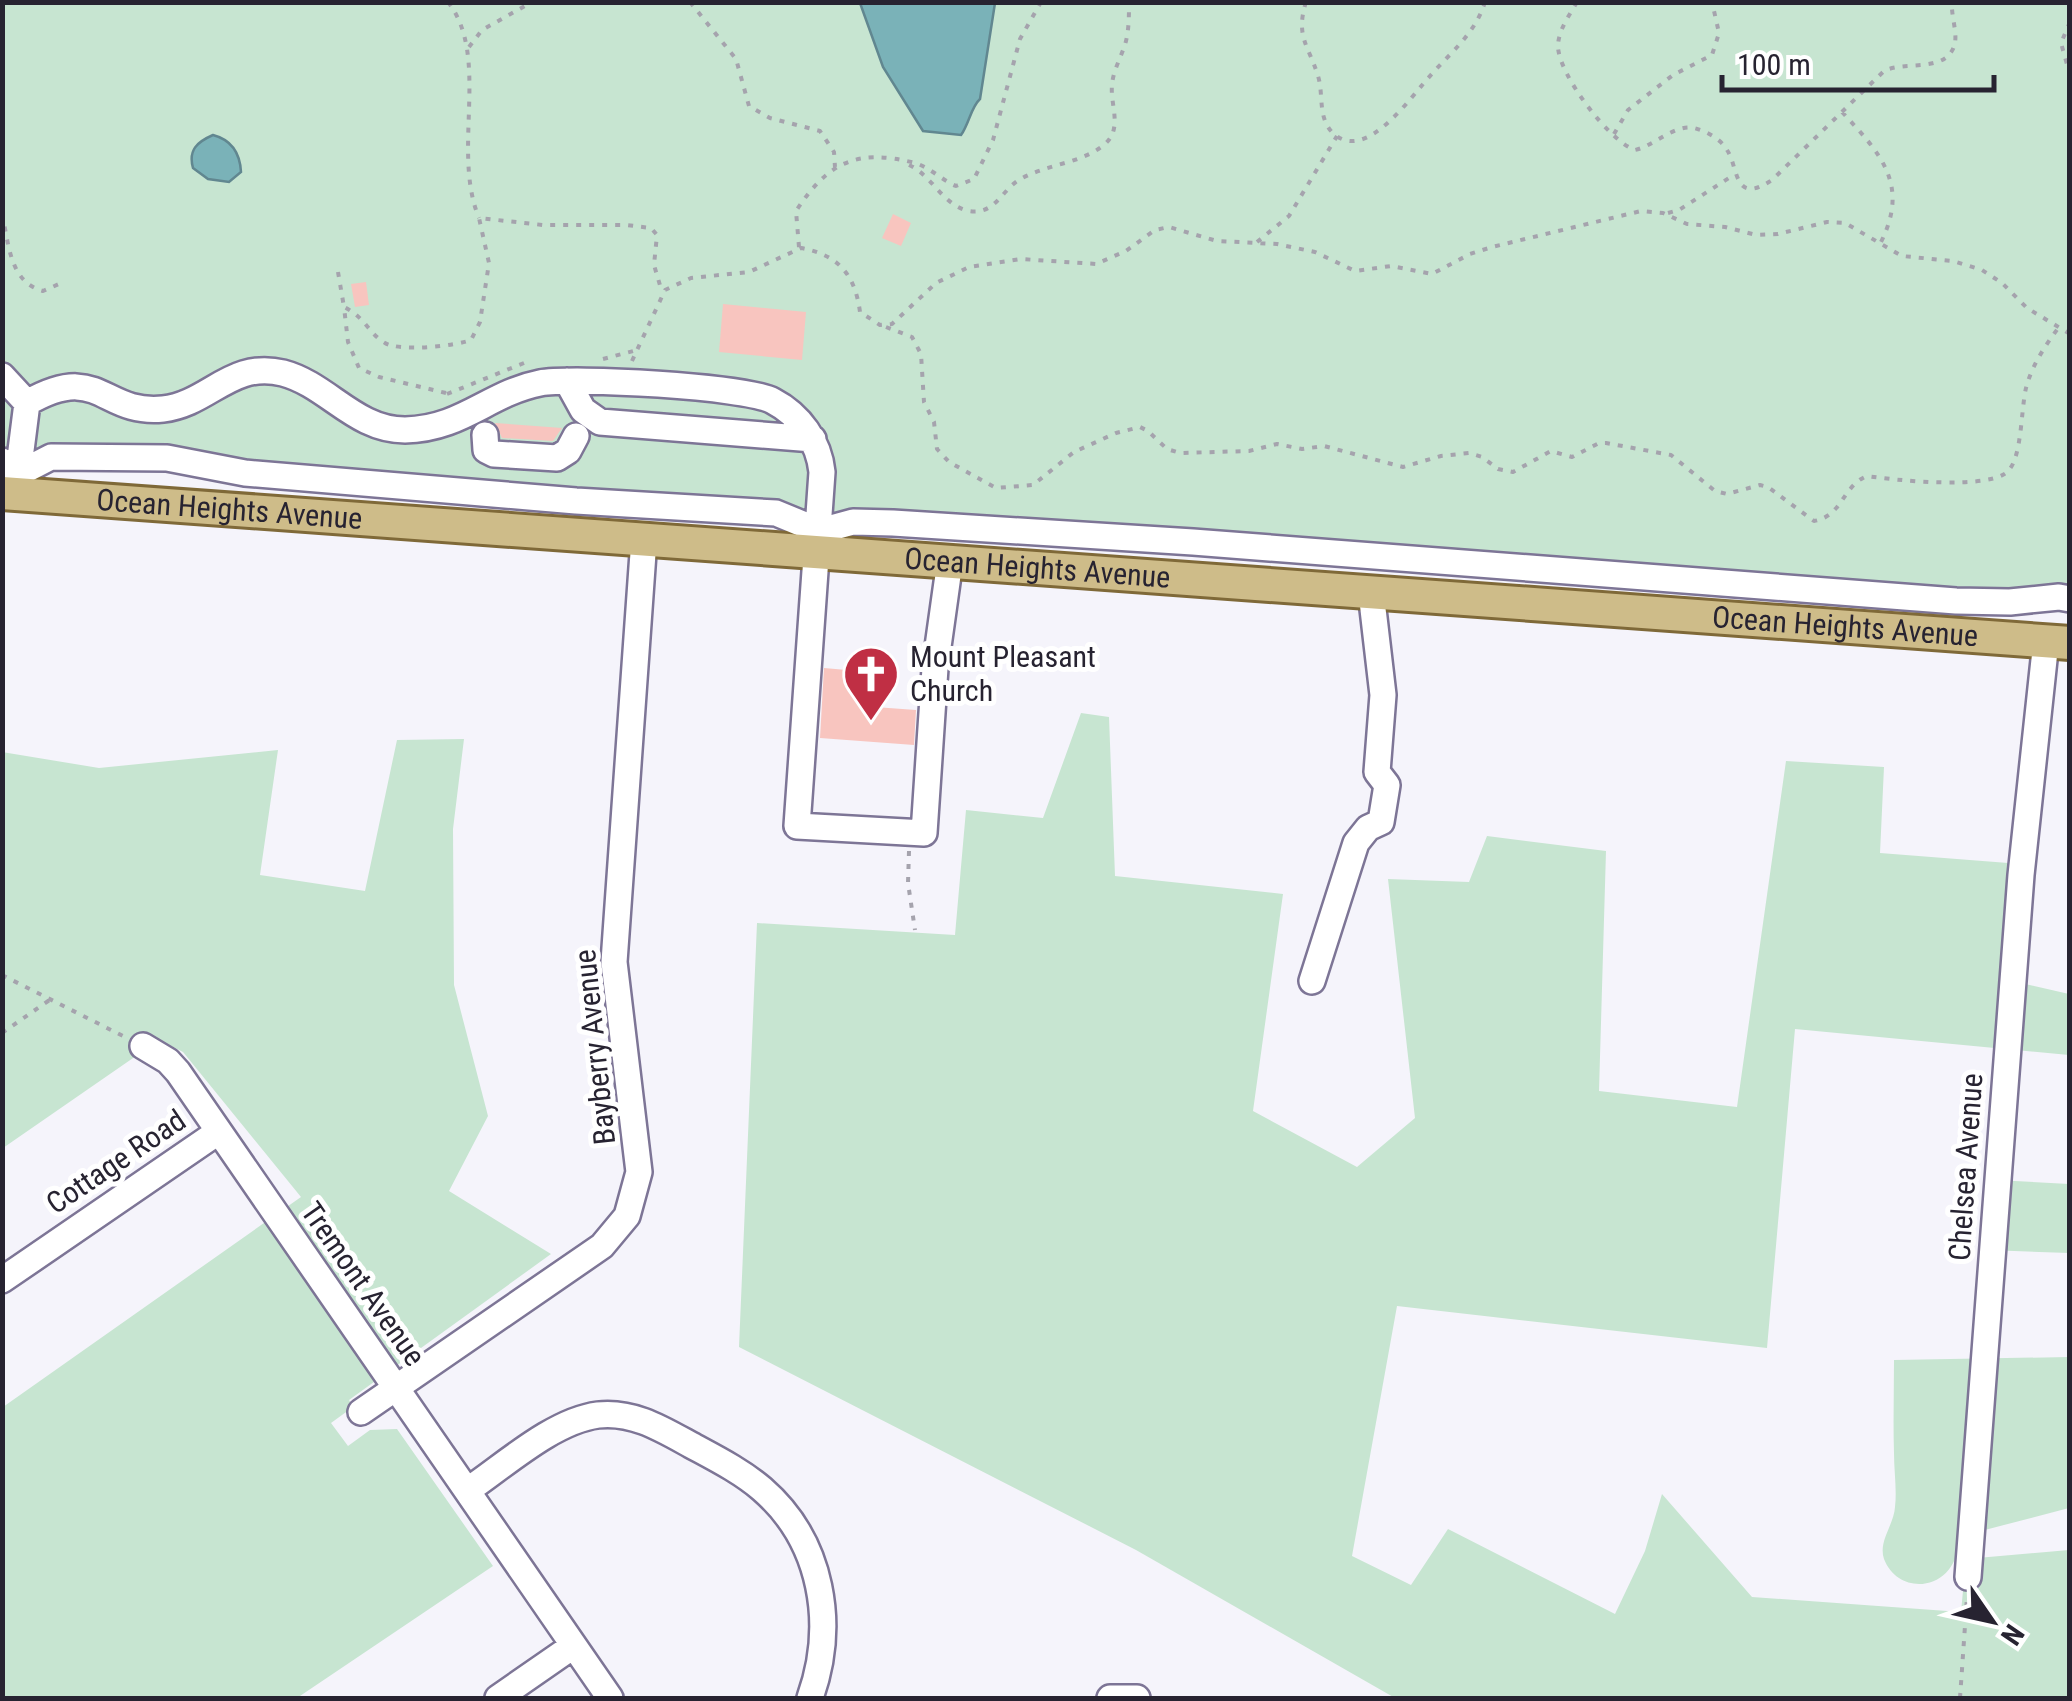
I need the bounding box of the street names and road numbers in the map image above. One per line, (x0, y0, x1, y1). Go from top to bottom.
street label: Ocean Heights Avenue (95, 482, 364, 536)
street label: Ocean Heights Avenue (903, 541, 1171, 595)
street label: Ocean Heights Avenue (1711, 599, 1979, 653)
street label: Bayberry Avenue (567, 948, 622, 1146)
street label: Chelsea Avenue (1941, 1072, 1990, 1262)
street label: Cottage Road (40, 1102, 192, 1221)
street label: Tremont Avenue (294, 1195, 433, 1372)

